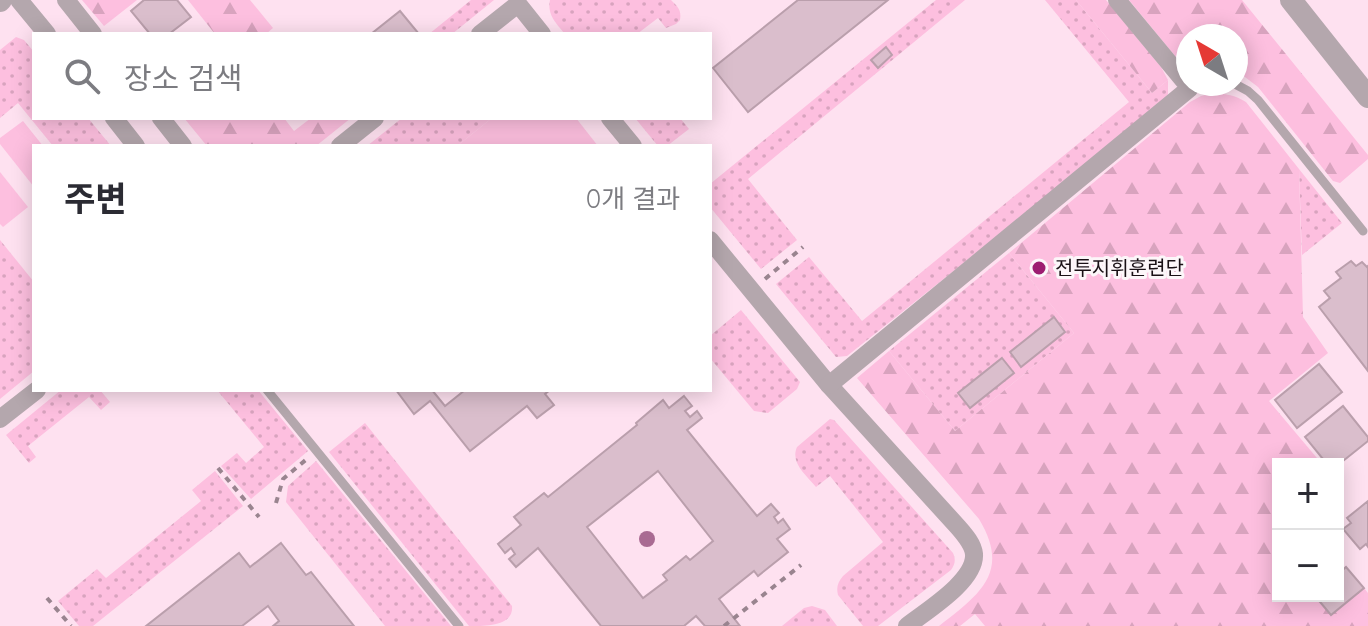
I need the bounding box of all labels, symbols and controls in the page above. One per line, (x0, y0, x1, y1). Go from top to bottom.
north arrow (1176, 24, 1248, 96)
search box (32, 32, 712, 120)
icon: search (60, 54, 104, 98)
text: 장소 검색 (124, 59, 243, 97)
text: 주변 (64, 177, 127, 220)
text: 0개 결과 (586, 182, 680, 215)
place label: 전투지휘훈련단 (1055, 255, 1184, 280)
marker: 전투지휘훈련단 (1030, 259, 1048, 277)
map controls (1272, 458, 1344, 602)
button: + (1272, 458, 1344, 530)
button: − (1272, 530, 1344, 602)

